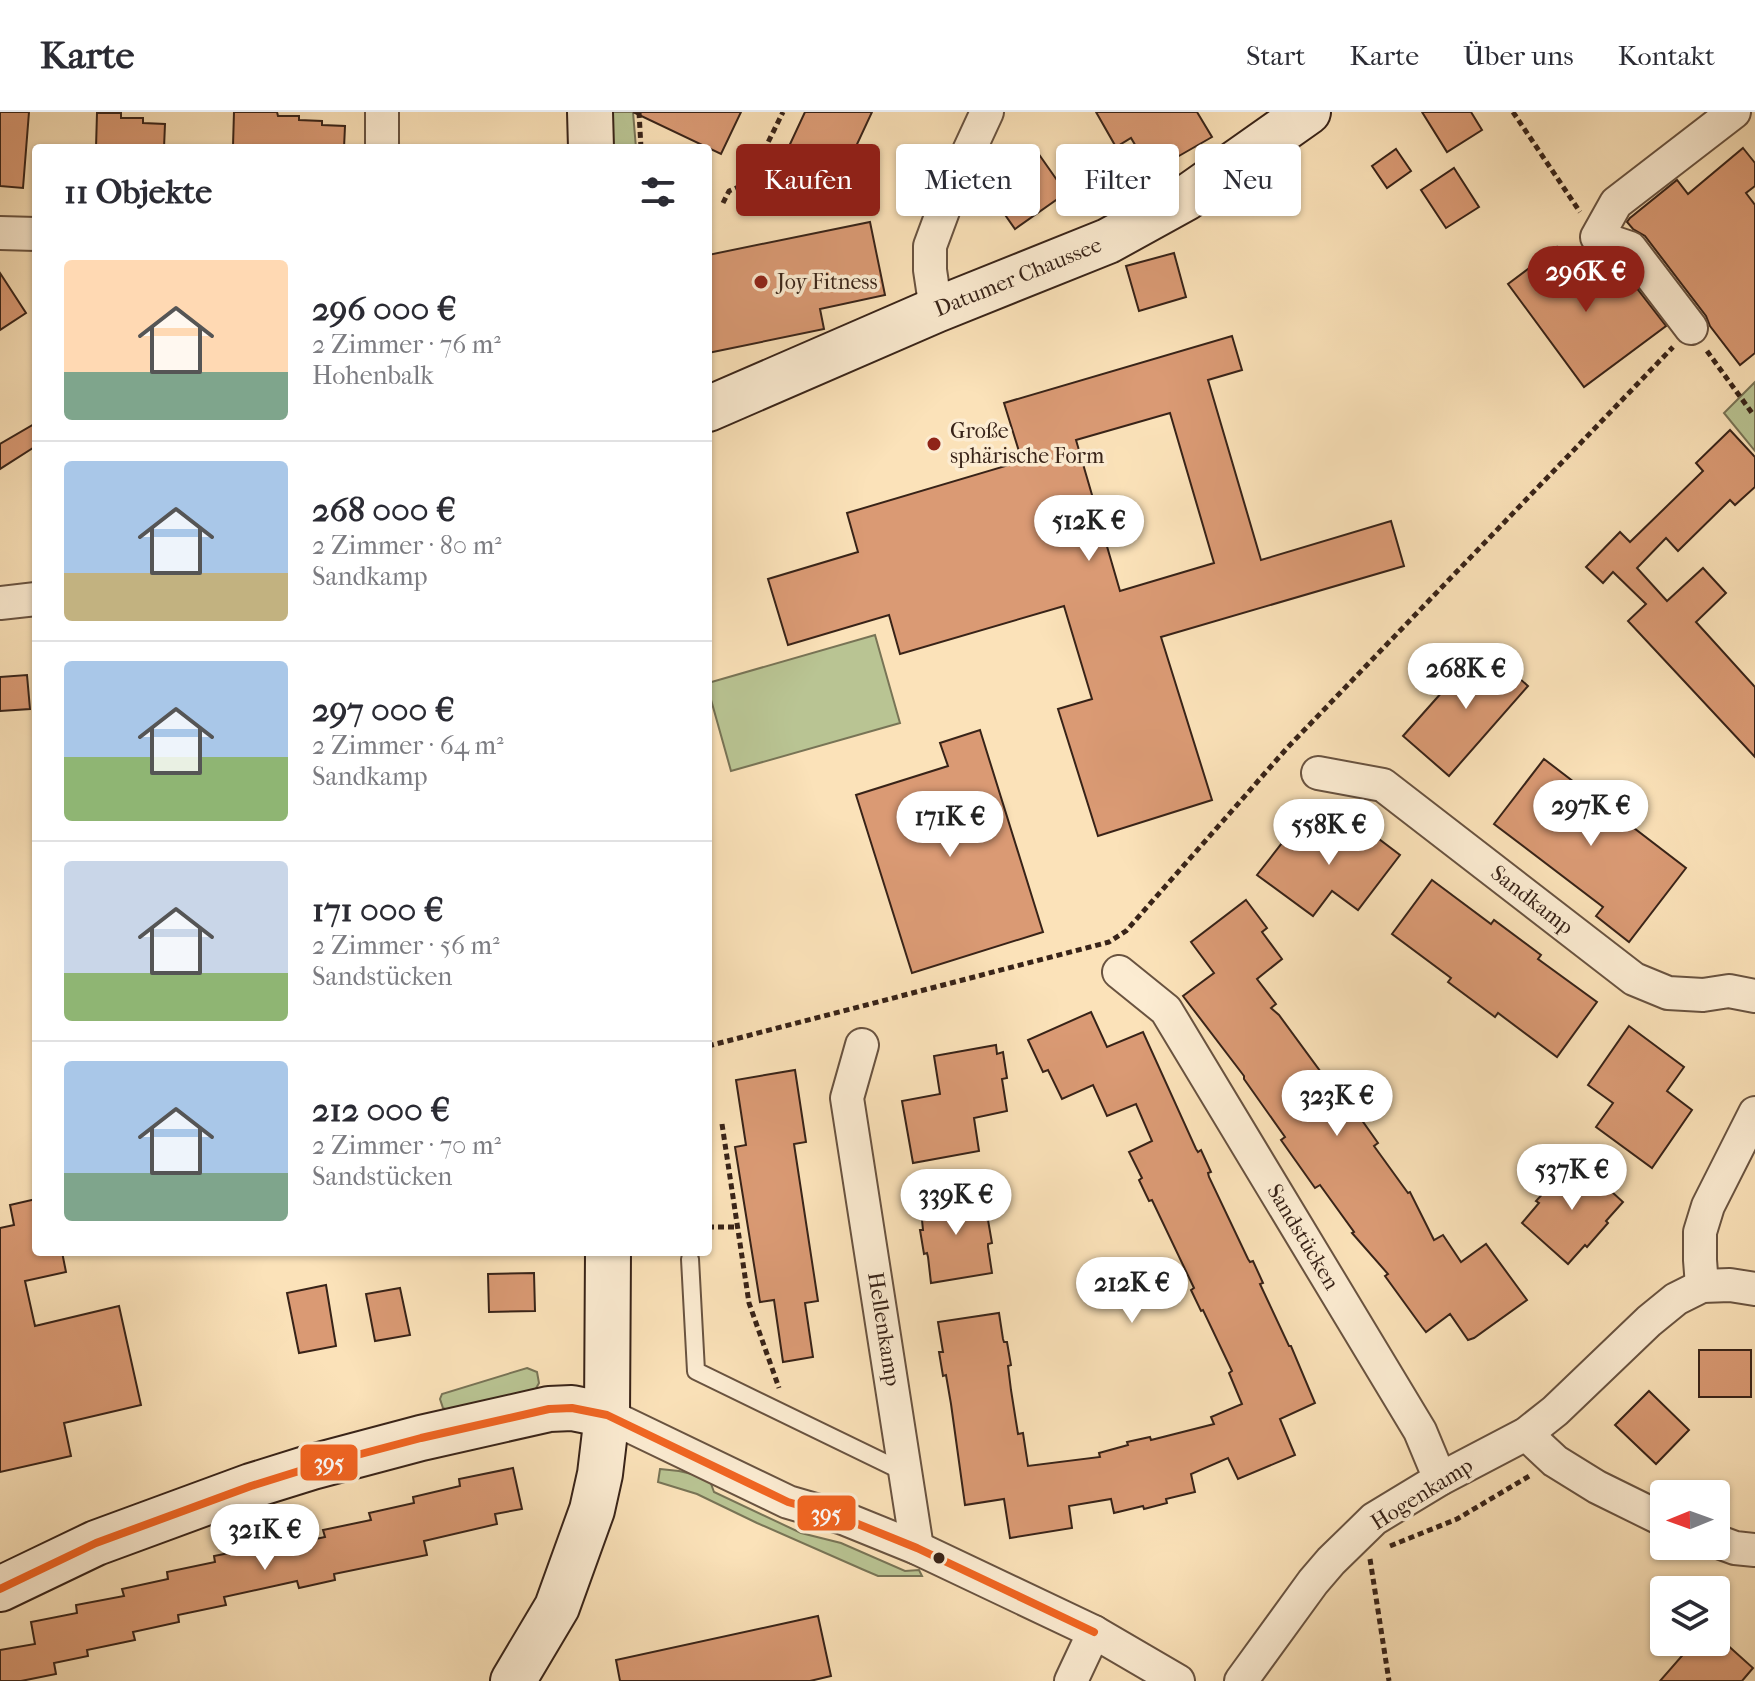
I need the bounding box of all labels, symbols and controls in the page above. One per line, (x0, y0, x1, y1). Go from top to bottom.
text: Karte (40, 33, 134, 78)
text: Start (1246, 39, 1306, 72)
text: Karte (1350, 39, 1419, 72)
text: Über uns (1463, 39, 1574, 72)
text: Kontakt (1618, 39, 1715, 72)
chip: Kaufen (736, 144, 880, 216)
chip: Mieten (896, 144, 1040, 216)
chip: Filter (1056, 144, 1179, 216)
chip: Neu (1195, 144, 1301, 216)
icon: filters (636, 170, 680, 214)
text: 11 Objekte (64, 172, 212, 212)
street label: Datumer Chaussee (931, 232, 1106, 322)
pin: 296K € (1521, 246, 1651, 314)
text: 296K € (1545, 256, 1627, 287)
place label: Joy Fitness (775, 269, 878, 295)
marker: Joy Fitness (752, 273, 770, 291)
text: 296 000 € (312, 289, 457, 329)
icon: home (128, 292, 224, 388)
text: 2 Zimmer · 76 m² (312, 329, 501, 360)
text: Hohenbalk (312, 360, 434, 391)
place label: Große sphärische Form (950, 418, 1105, 469)
marker: Große sphärische Form (925, 435, 943, 453)
text: 268 000 € (312, 490, 456, 530)
icon: home (128, 493, 224, 589)
pin: 512K € (1024, 495, 1154, 563)
text: 512K € (1052, 505, 1126, 536)
text: 2 Zimmer · 80 m² (312, 530, 502, 561)
text: Sandkamp (312, 561, 428, 592)
pin: 268K € (1401, 643, 1531, 711)
text: 268K € (1426, 653, 1506, 684)
text: 297 000 € (312, 690, 455, 730)
icon: home (128, 693, 224, 789)
text: 2 Zimmer · 64 m² (312, 730, 504, 761)
text: Sandkamp (312, 761, 428, 792)
pin: 297K € (1526, 780, 1656, 848)
text: 297K € (1551, 790, 1631, 821)
pin: 171K € (885, 791, 1015, 859)
pin: 558K € (1264, 799, 1394, 867)
text: 171K € (914, 801, 986, 832)
text: 558K € (1291, 809, 1367, 840)
street label: Sandkamp (1485, 860, 1579, 940)
text: 171 000 € (312, 890, 444, 930)
icon: home (128, 893, 224, 989)
text: 2 Zimmer · 56 m² (312, 930, 500, 961)
text: Sandstücken (312, 961, 452, 992)
pin: 323K € (1272, 1070, 1402, 1138)
text: 323K € (1300, 1080, 1374, 1111)
text: 212 000 € (312, 1090, 450, 1130)
icon: home (128, 1093, 224, 1189)
text: 2 Zimmer · 70 m² (312, 1130, 501, 1161)
pin: 537K € (1507, 1144, 1637, 1212)
text: 537K € (1535, 1154, 1609, 1185)
text: Sandstücken (312, 1161, 452, 1192)
pin: 339K € (891, 1169, 1021, 1237)
text: 339K € (919, 1179, 993, 1210)
street label: Sandstücken (1261, 1179, 1345, 1295)
pin: 212K € (1067, 1257, 1197, 1325)
text: 212K € (1094, 1267, 1170, 1298)
street label: Hellenkamp (862, 1270, 906, 1388)
line badge: 395 (299, 1443, 359, 1482)
text: 395 (314, 1450, 345, 1476)
street label: Hogenkamp (1366, 1452, 1478, 1536)
north arrow (1650, 1480, 1730, 1560)
map controls (1650, 1480, 1730, 1656)
line badge: 395 (796, 1494, 857, 1532)
text: 395 (811, 1501, 842, 1527)
pin: 321K € (200, 1504, 330, 1572)
text: 321K € (228, 1514, 302, 1545)
unlabelled marker (931, 1550, 947, 1566)
button: layers (1650, 1576, 1730, 1656)

